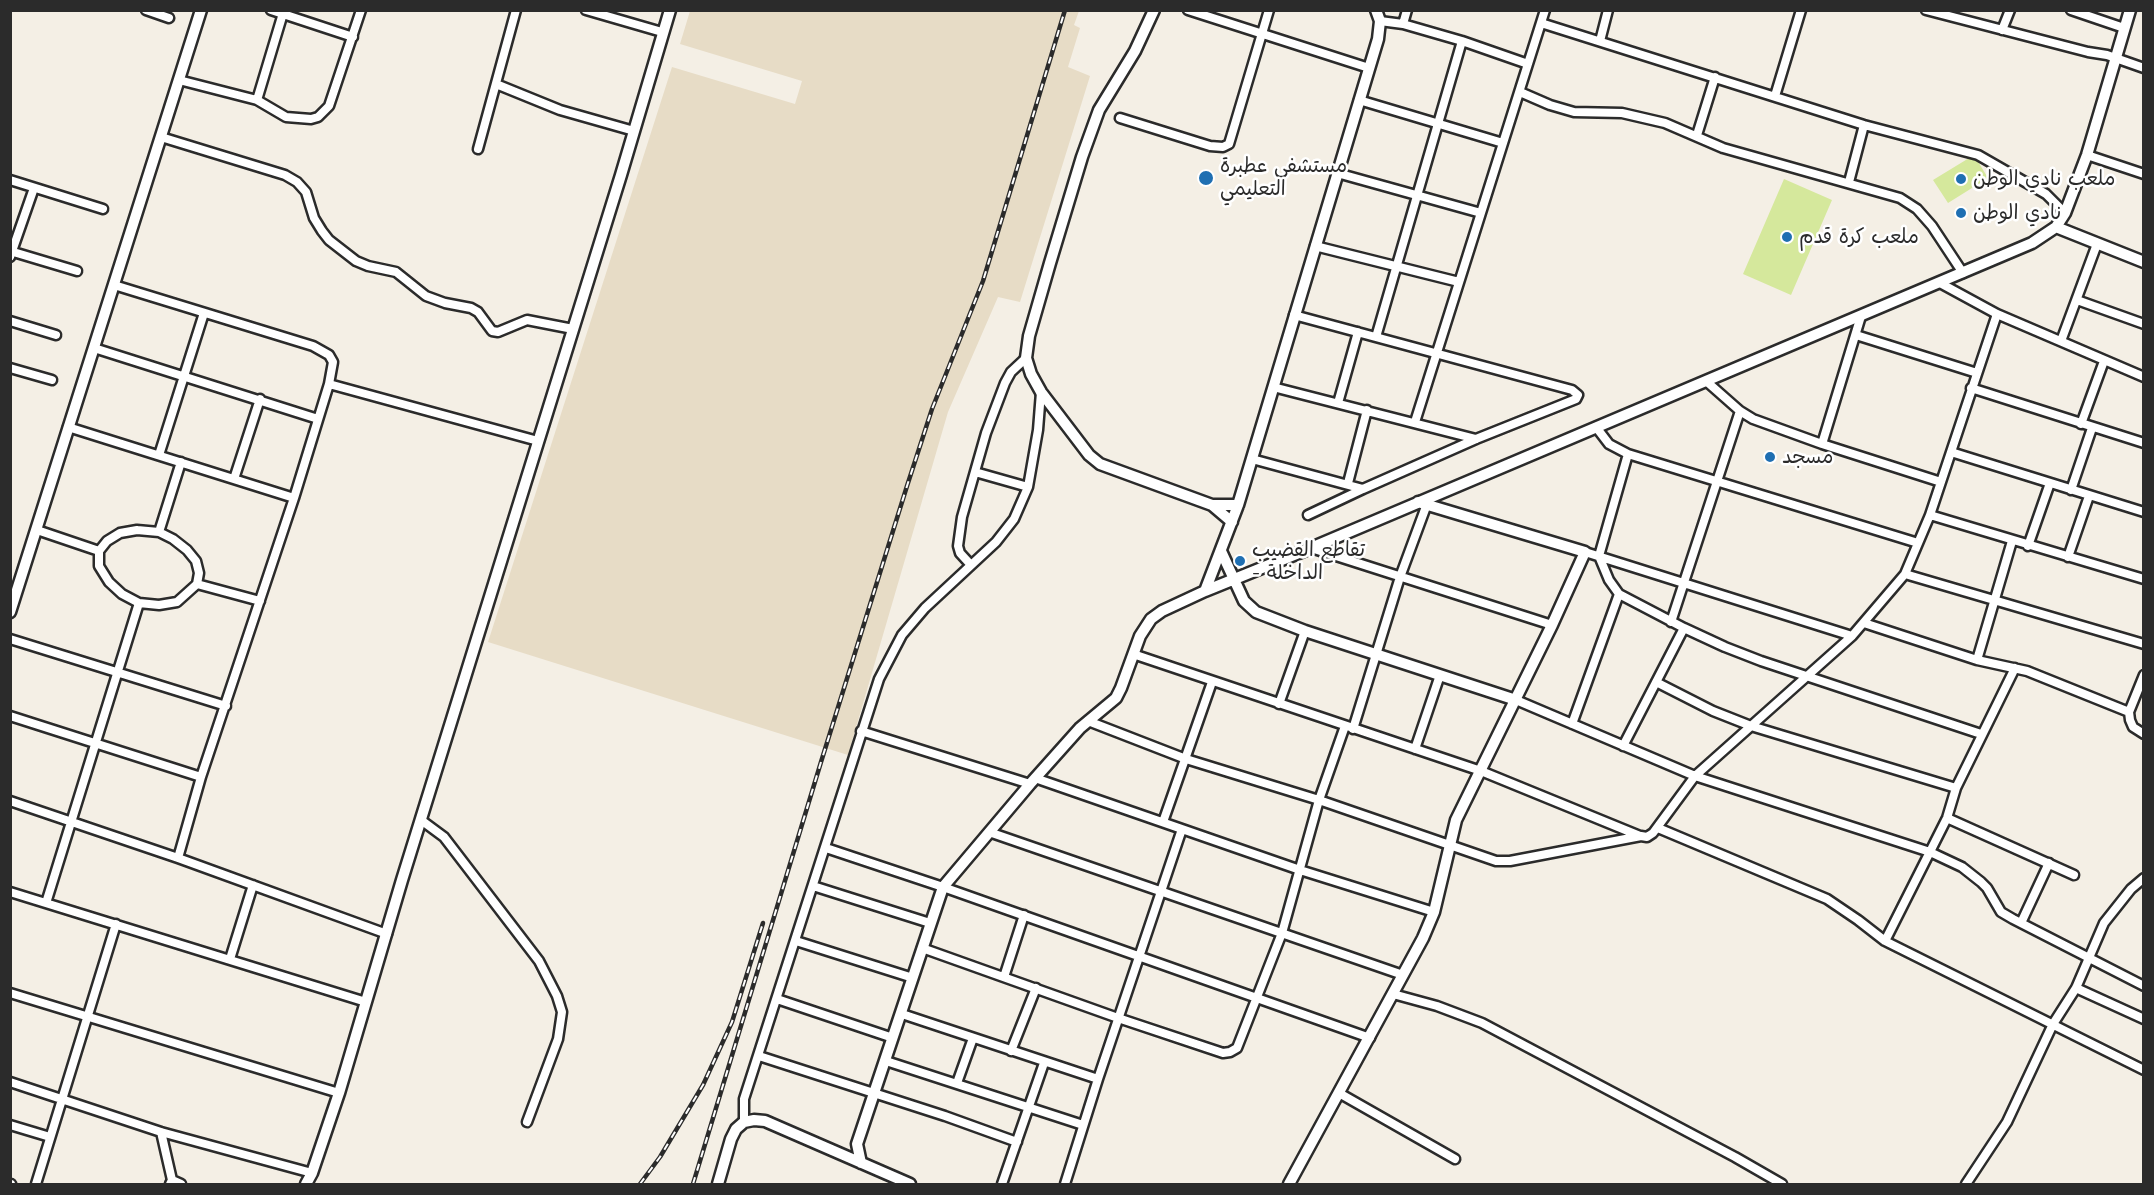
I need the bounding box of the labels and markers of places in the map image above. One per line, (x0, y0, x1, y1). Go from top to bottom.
place label: مستشفى عطبرة التعليمي (1220, 154, 1347, 201)
place label: ملعب نادي الوطن (1973, 167, 2115, 191)
marker: مستشفى عطبرة التعليمي (1197, 169, 1215, 187)
marker: ملعب نادي الوطن (1954, 172, 1968, 186)
place label: نادي الوطن (1973, 201, 2061, 225)
marker: نادي الوطن (1954, 206, 1968, 220)
place label: ملعب كرة قدم (1799, 225, 1919, 249)
marker: ملعب كرة قدم (1780, 230, 1794, 244)
place label: مسجد (1782, 445, 1833, 469)
marker: مسجد (1763, 450, 1777, 464)
place label: تقاطع القضيب - الداخلة (1252, 538, 1365, 585)
marker: تقاطع القضيب - الداخلة (1233, 554, 1247, 568)

